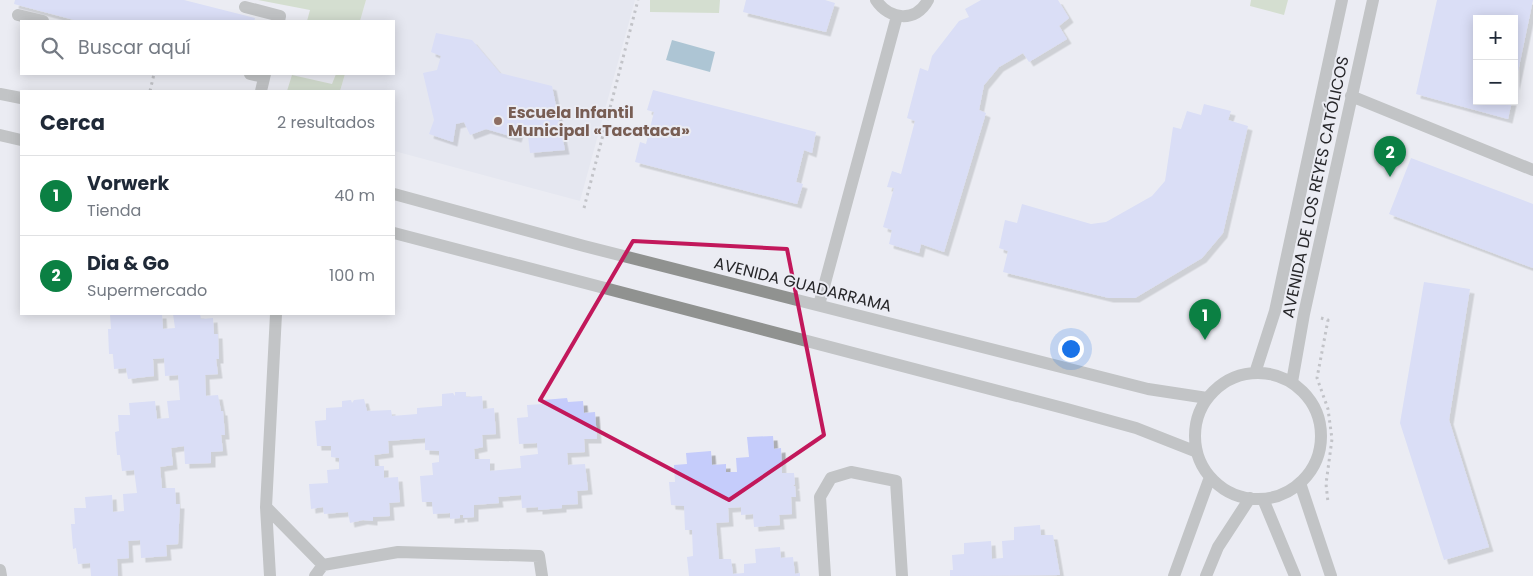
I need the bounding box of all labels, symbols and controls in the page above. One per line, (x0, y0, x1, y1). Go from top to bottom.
map controls (1473, 15, 1518, 105)
button: + (1473, 15, 1518, 60)
search box (20, 20, 395, 75)
icon: search (38, 34, 66, 62)
text: Buscar aquí (78, 34, 191, 61)
street label: AVENIDA DE LOS REYES CATÓLICOS (1276, 54, 1354, 320)
button: − (1473, 60, 1518, 105)
place label: Escuela Infantil Municipal «Tacataca» (508, 101, 690, 142)
text: Cerca (40, 108, 105, 137)
text: 2 resultados (277, 111, 375, 134)
marker: Escuela Infantil Municipal «Tacataca» (492, 115, 504, 127)
pin: 2 (1374, 136, 1406, 177)
text: Vorwerk (87, 170, 169, 197)
text: 1 (53, 184, 59, 207)
text: 40 m (334, 184, 375, 207)
text: Tienda (87, 199, 141, 222)
text: Dia & Go (87, 250, 169, 277)
street label: AVENIDA GUADARRAMA (712, 251, 894, 318)
text: 2 (51, 264, 61, 287)
text: 100 m (329, 264, 375, 287)
text: Supermercado (87, 279, 207, 302)
pin: 1 (1189, 299, 1221, 340)
your location (1058, 336, 1084, 362)

